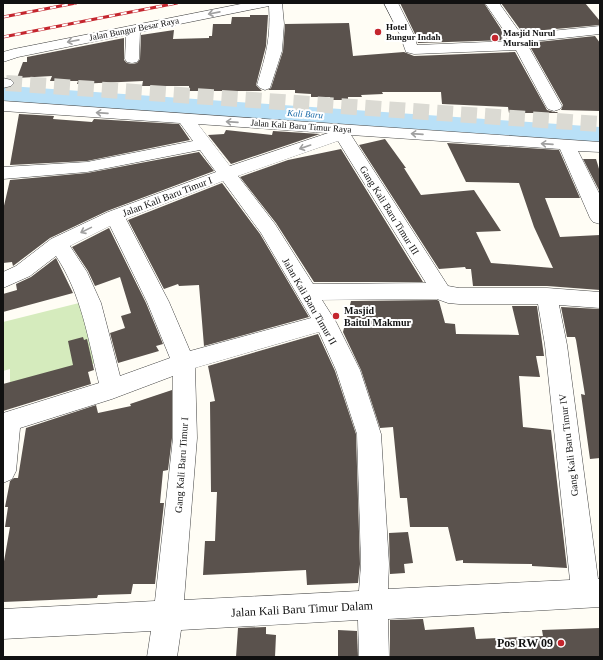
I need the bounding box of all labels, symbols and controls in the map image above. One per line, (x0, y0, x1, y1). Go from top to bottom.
one-way arrow (208, 10, 221, 18)
street label: Jalan Bungur Besar Raya (88, 15, 180, 43)
place label: Hotel Bungur Indah (386, 22, 441, 42)
marker: Hotel Bungur Indah (373, 27, 383, 37)
place label: Masjid Nurul Mursalin (503, 28, 556, 48)
marker: Masjid Nurul Mursalin (490, 33, 500, 43)
one-way arrow (67, 38, 80, 46)
water label: Kali Baru (286, 108, 324, 120)
one-way arrow (96, 109, 109, 116)
street label: Jalan Kali Baru Timur Raya (250, 117, 352, 135)
one-way arrow (226, 118, 239, 125)
one-way arrow (411, 131, 424, 138)
one-way arrow (541, 140, 554, 147)
one-way arrow (300, 143, 312, 151)
street label: Gang Kali Baru Timur III (358, 164, 421, 257)
street label: Jalan Kali Baru Timur I (121, 174, 213, 219)
one-way arrow (80, 227, 92, 234)
street label: Jalan Kali Baru Timur II (280, 256, 339, 347)
place label: Masjid Baitul Makmur (344, 305, 412, 328)
marker: Masjid Baitul Makmur (331, 311, 341, 321)
street label: Gang Kali Baru Timur IV (557, 392, 580, 497)
street label: Gang Kali Baru Timur I (173, 417, 190, 513)
street label: Jalan Kali Baru Timur Dalam (231, 598, 374, 620)
place label: Pos RW 09 (497, 636, 553, 650)
marker: Pos RW 09 (556, 638, 566, 648)

